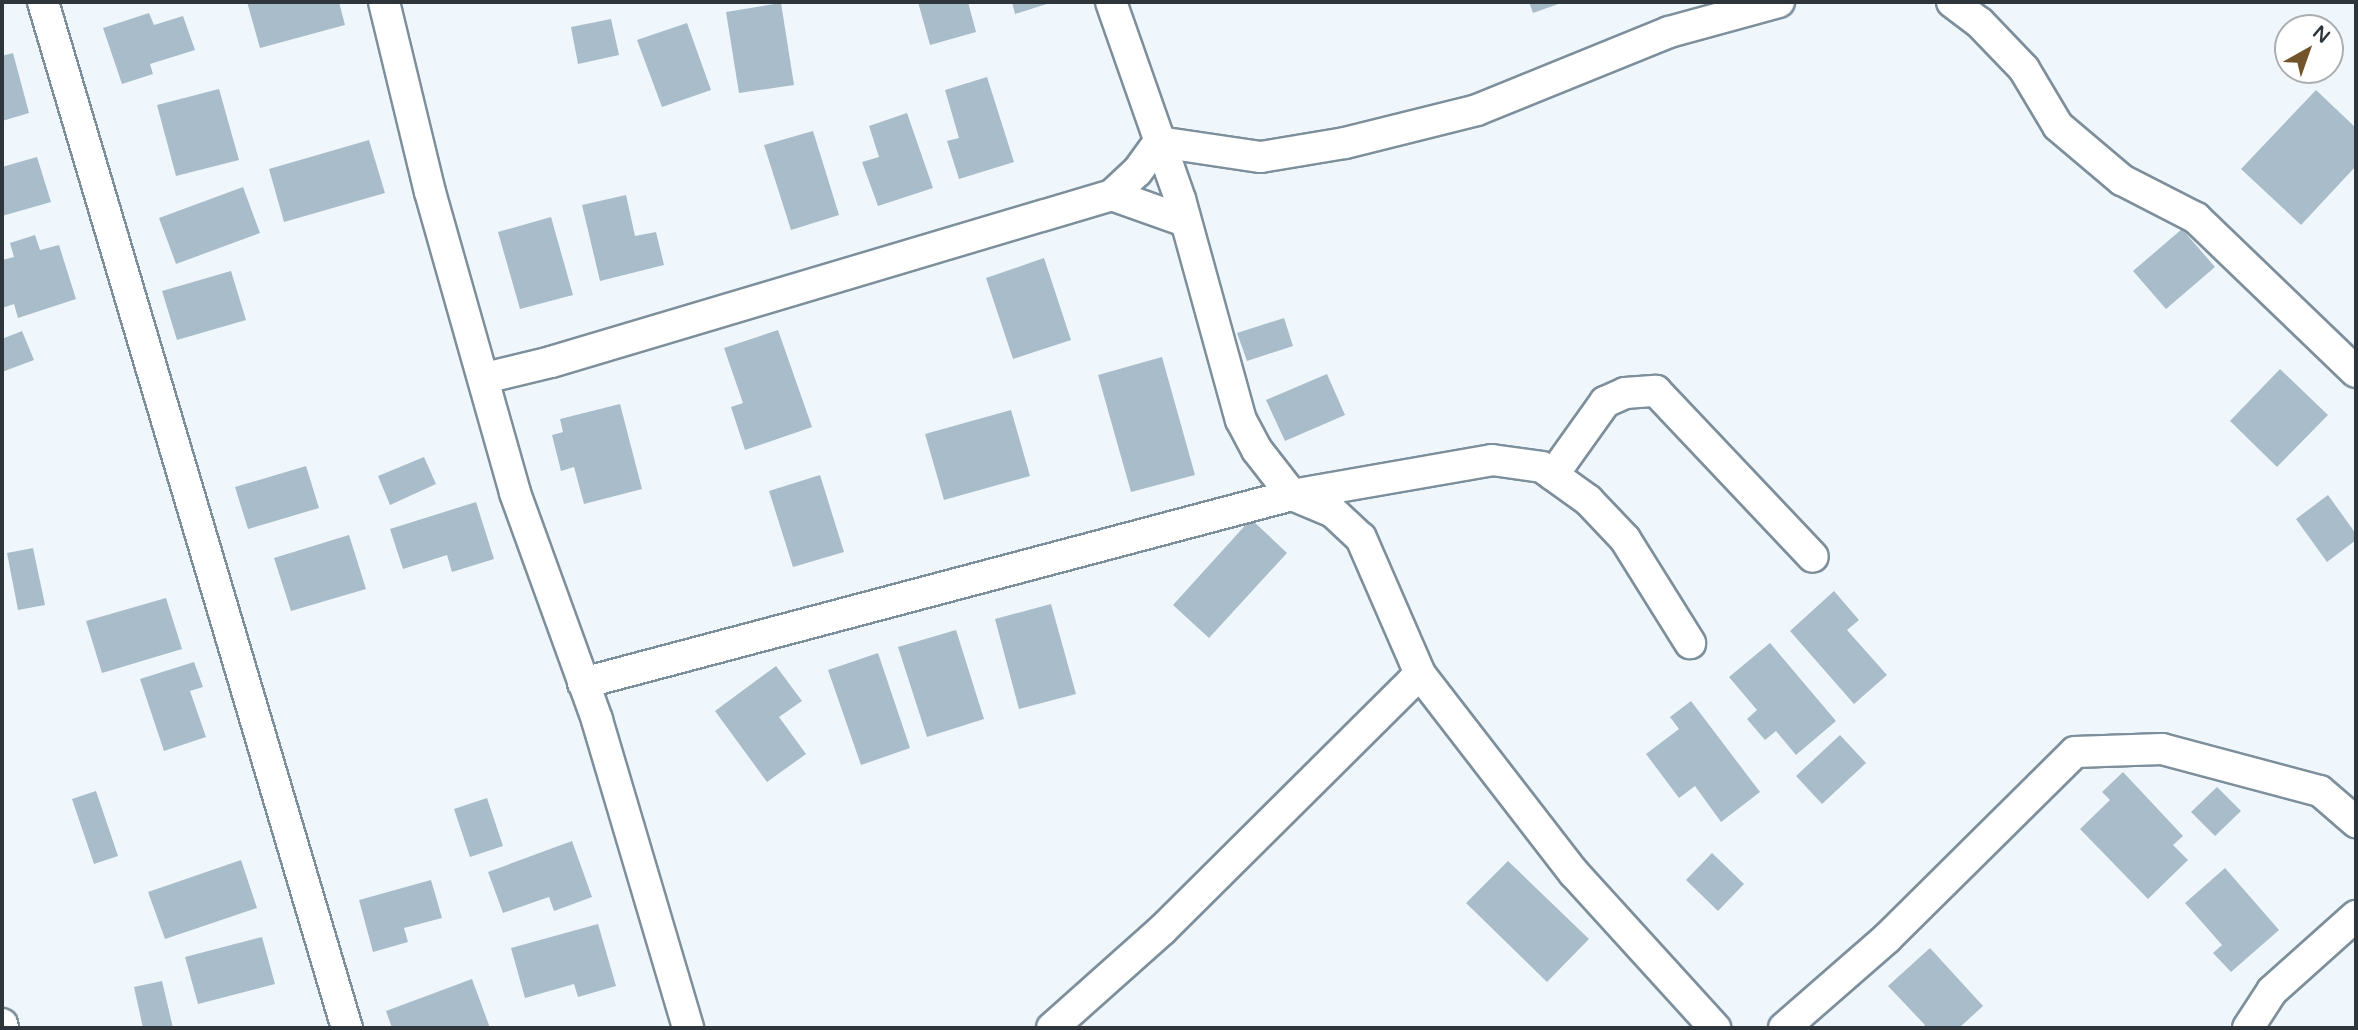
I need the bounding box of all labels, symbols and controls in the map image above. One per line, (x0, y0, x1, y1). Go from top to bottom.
north arrow (2274, 14, 2344, 84)
text: N (2308, 21, 2334, 48)

